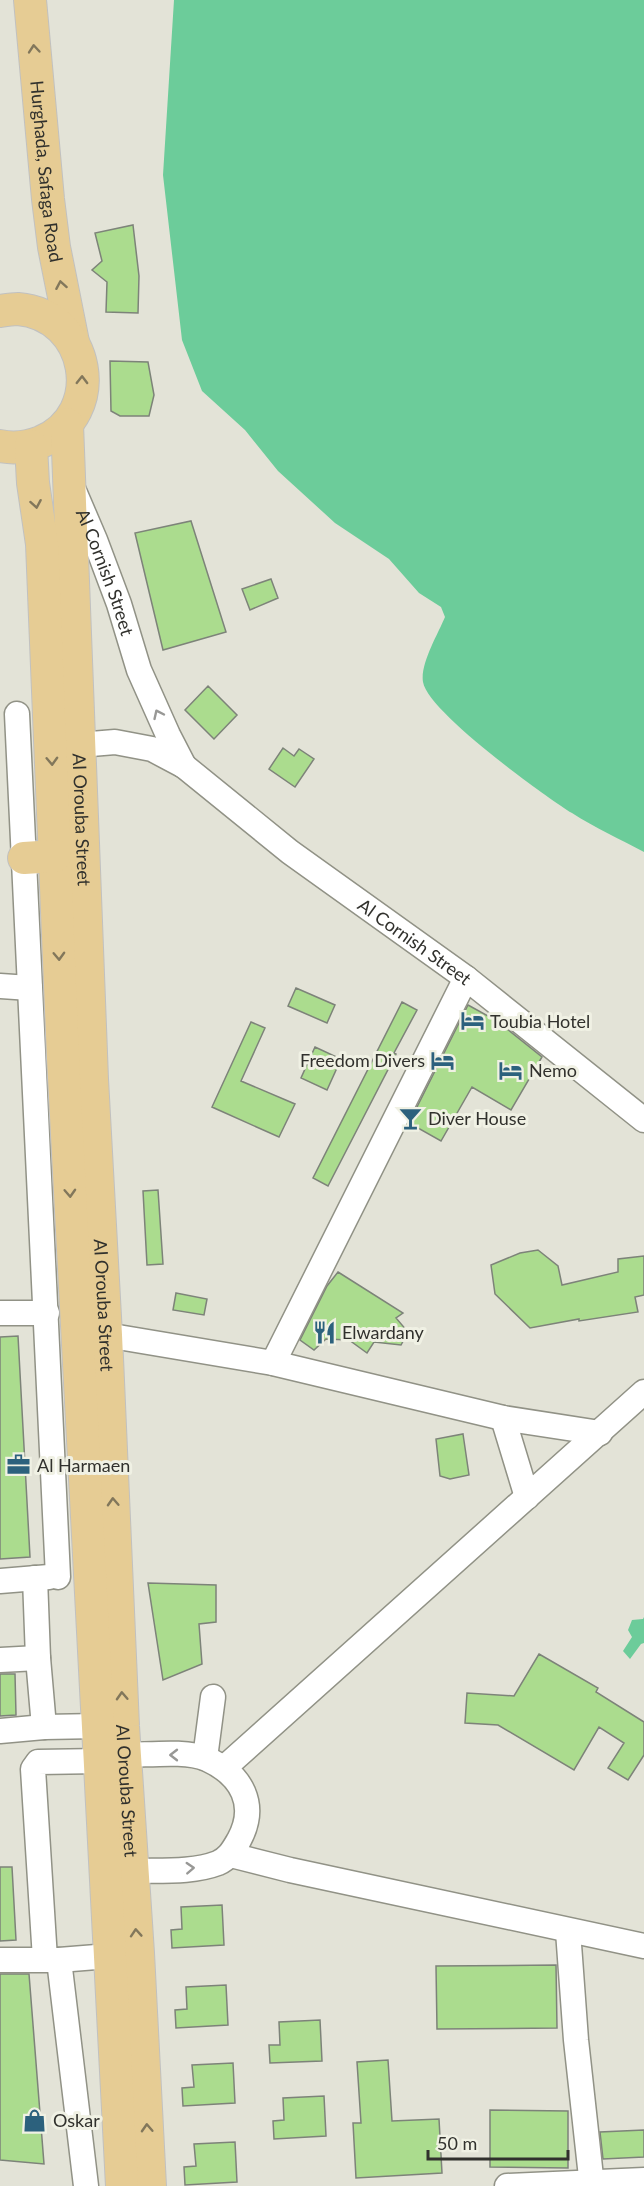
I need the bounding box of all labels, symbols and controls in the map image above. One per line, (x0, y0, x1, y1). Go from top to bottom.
one-way arrow (28, 45, 41, 54)
street label: Hurghada, Safaga Road (26, 79, 68, 264)
one-way arrow (55, 280, 67, 289)
one-way arrow (76, 376, 89, 385)
one-way arrow (29, 499, 42, 509)
street label: Al Cornish Street (72, 505, 139, 639)
one-way arrow (153, 710, 165, 721)
street label: Al Orouba Street (69, 753, 96, 887)
one-way arrow (45, 757, 58, 766)
street label: Al Cornish Street (354, 893, 476, 989)
one-way arrow (53, 952, 66, 961)
hotel icon: Toubia Hotel (459, 1008, 485, 1034)
place label: Toubia Hotel (490, 1010, 590, 1032)
hotel icon: Freedom Divers (430, 1047, 456, 1073)
place label: Freedom Divers (300, 1049, 425, 1071)
hotel icon: Nemo (498, 1057, 524, 1083)
place label: Nemo (529, 1059, 577, 1081)
bar icon: Diver House (397, 1105, 423, 1131)
place label: Diver House (428, 1107, 526, 1129)
one-way arrow (64, 1189, 77, 1198)
street label: Al Orouba Street (90, 1238, 119, 1373)
restaurant icon: Elwardany (311, 1319, 337, 1345)
place label: Elwardany (342, 1321, 425, 1343)
office icon: Al Harmaen (6, 1452, 32, 1478)
place label: Al Harmaen (37, 1454, 130, 1476)
one-way arrow (107, 1497, 120, 1506)
one-way arrow (116, 1692, 129, 1701)
street label: Al Orouba Street (112, 1724, 143, 1858)
one-way arrow (170, 1748, 179, 1761)
one-way arrow (186, 1862, 195, 1875)
one-way arrow (130, 1928, 143, 1937)
shop icon: Oskar (22, 2107, 48, 2133)
place label: Oskar (53, 2109, 100, 2131)
one-way arrow (140, 2123, 153, 2132)
scale bar (428, 2123, 568, 2161)
text: 50 m (437, 2132, 477, 2154)

